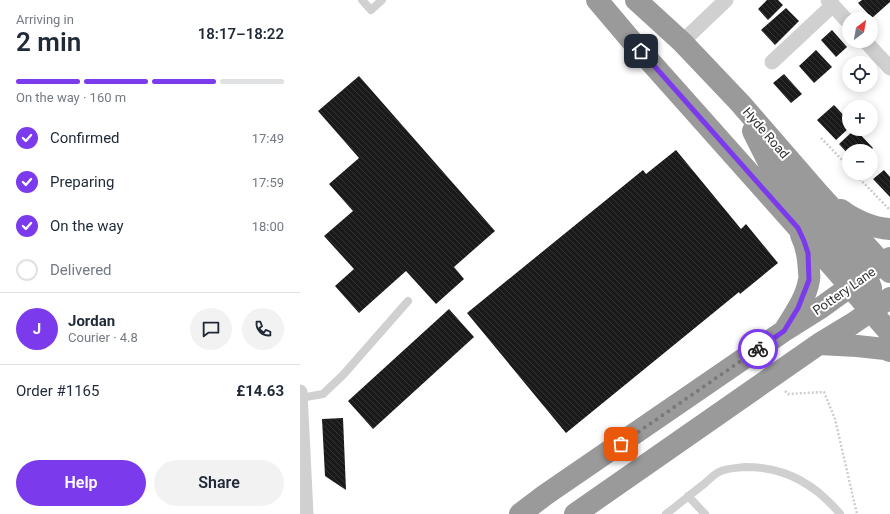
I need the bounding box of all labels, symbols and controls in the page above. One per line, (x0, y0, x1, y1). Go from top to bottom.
text: Arriving in (16, 12, 74, 27)
north arrow (842, 12, 878, 48)
map controls (842, 12, 878, 180)
text: 18:17–18:22 (198, 25, 284, 43)
text: 2 min (16, 27, 81, 57)
pin (624, 34, 658, 68)
icon: home (630, 40, 652, 62)
button: locate (842, 56, 878, 92)
text: On the way · 160 m (16, 90, 126, 105)
button: + (842, 100, 878, 136)
street label: Hyde Road (740, 104, 792, 162)
icon: check (16, 127, 38, 149)
text: Confirmed (50, 129, 120, 147)
text: 17:49 (252, 131, 284, 146)
button: − (842, 144, 878, 180)
icon: check (16, 171, 38, 193)
text: Preparing (50, 173, 114, 191)
text: 17:59 (252, 175, 284, 190)
icon: check (16, 215, 38, 237)
text: On the way (50, 217, 124, 235)
text: 18:00 (252, 219, 284, 234)
text: Delivered (50, 261, 112, 279)
street label: Pottery Lane (810, 264, 878, 318)
button: chat (190, 308, 232, 350)
button: phone (242, 308, 284, 350)
text: Jordan (68, 312, 115, 330)
text: J (33, 320, 41, 338)
courier (738, 329, 778, 369)
text: Courier · 4.8 (68, 330, 138, 345)
icon: bike (747, 338, 769, 360)
text: Order #1165 (16, 382, 99, 400)
text: £14.63 (236, 382, 284, 400)
pin (604, 427, 638, 461)
icon: bag (610, 433, 632, 455)
button: Help (16, 460, 146, 506)
button: Share (154, 460, 284, 506)

